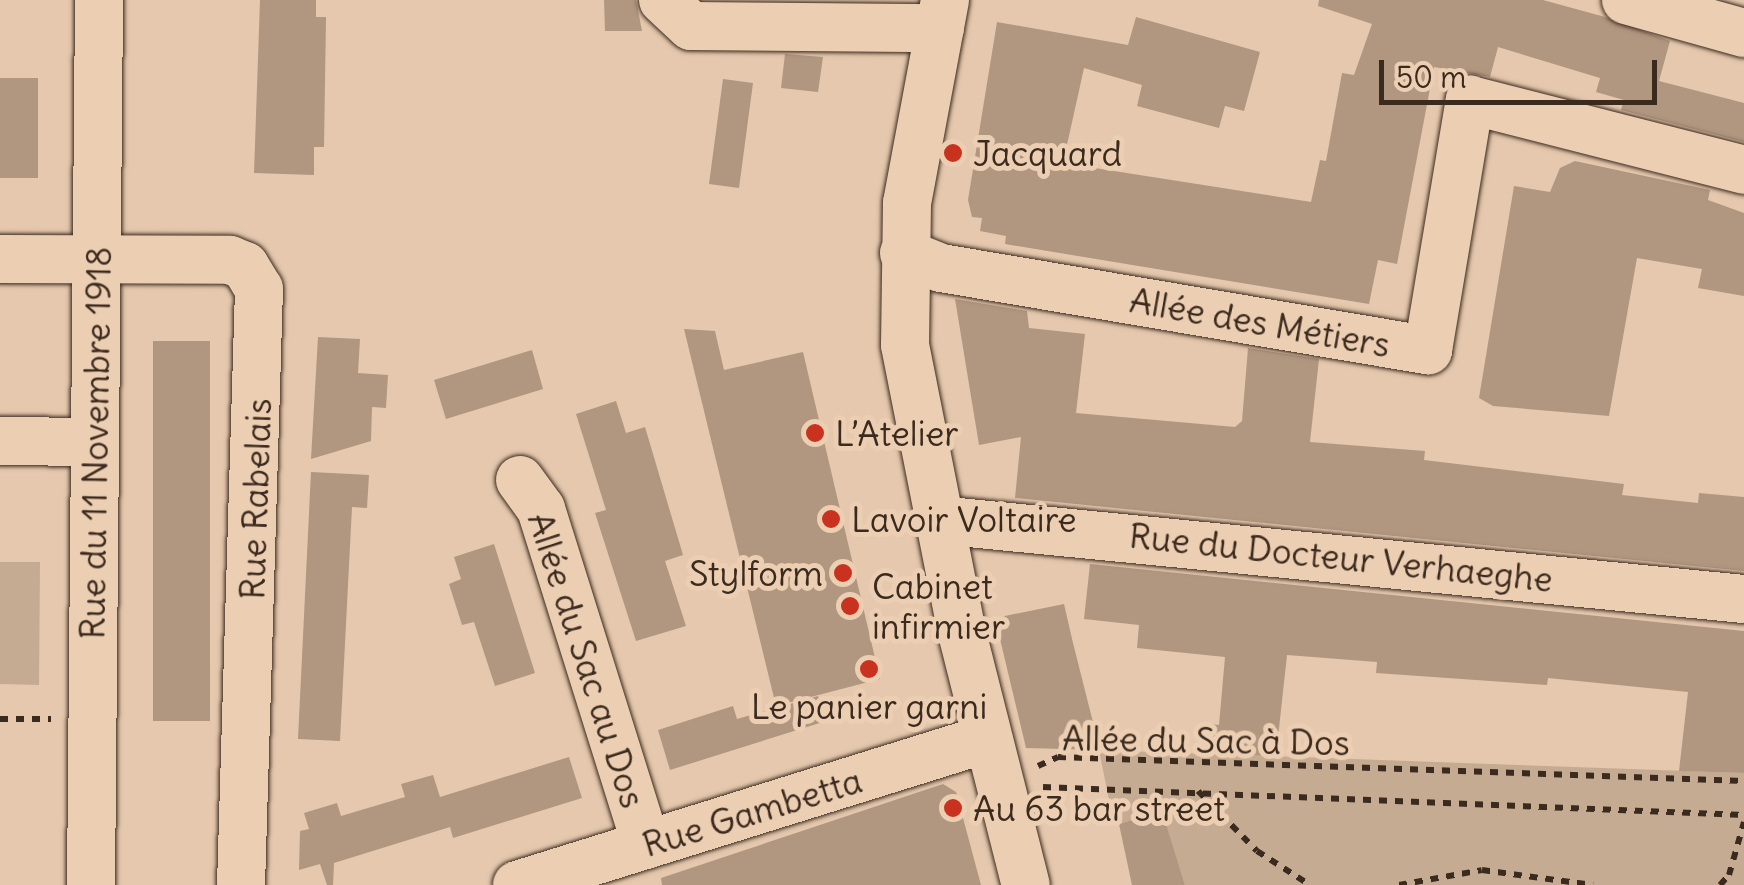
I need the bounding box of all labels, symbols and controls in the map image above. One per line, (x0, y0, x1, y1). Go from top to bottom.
scale bar (1384, 40, 1662, 102)
text: 50 m (1396, 58, 1466, 96)
place label: Jacquard (973, 132, 1122, 174)
marker: Jacquard (942, 142, 964, 164)
street label: Rue du 11 Novembre 1918 (71, 246, 119, 640)
street label: Allée des Métiers (1127, 278, 1393, 366)
street label: Rue Rabelais (230, 398, 280, 600)
place label: L’Atelier (835, 412, 959, 454)
marker: L’Atelier (804, 422, 826, 444)
place label: Lavoir Voltaire (851, 498, 1077, 540)
street label: Allée du Sac au Dos (519, 507, 655, 813)
marker: Lavoir Voltaire (820, 508, 842, 530)
street label: Rue du Docteur Verhaeghe (1127, 514, 1555, 600)
place label: Stylform (689, 552, 823, 594)
marker: Stylform (832, 562, 854, 584)
place label: Cabinet infirmier (872, 565, 1005, 647)
marker: Cabinet infirmier (837, 593, 863, 619)
marker: Le panier garni (858, 658, 880, 680)
place label: Le panier garni (751, 685, 987, 727)
street label: Allée du Sac à Dos (1062, 716, 1350, 764)
street label: Rue Gambetta (637, 759, 867, 865)
place label: Au 63 bar street (973, 787, 1225, 829)
marker: Au 63 bar street (942, 797, 964, 819)

